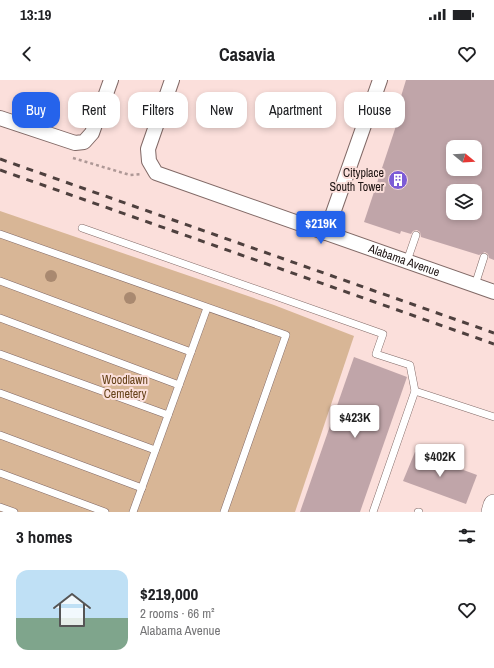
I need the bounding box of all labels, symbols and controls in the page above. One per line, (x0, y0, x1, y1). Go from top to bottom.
text: 13:19 (20, 4, 51, 25)
text: Casavia (219, 42, 275, 67)
icon: back (16, 43, 38, 65)
icon: heart (456, 43, 478, 65)
chip: Buy (12, 92, 60, 128)
chip: Rent (68, 92, 120, 128)
chip: Filters (128, 92, 188, 128)
chip: New (196, 92, 247, 128)
chip: Apartment (255, 92, 336, 128)
chip: House (344, 92, 405, 128)
north arrow (446, 140, 482, 176)
map controls (446, 140, 482, 220)
place label: Cityplace South Tower (329, 165, 385, 195)
building icon: Cityplace South Tower (387, 169, 409, 191)
button: layers (446, 184, 482, 220)
pin: $219K (293, 211, 349, 245)
text: $219K (305, 215, 337, 232)
street label: Alabama Avenue (365, 240, 442, 280)
park label: Woodlawn Cemetery (102, 372, 148, 402)
pin: $423K (327, 405, 383, 439)
text: $423K (339, 409, 371, 426)
pin: $402K (412, 444, 468, 478)
text: $402K (424, 448, 456, 465)
text: 3 homes (16, 525, 73, 548)
icon: filters (456, 525, 478, 547)
text: $219,000 (140, 582, 198, 605)
icon: home (48, 586, 96, 634)
icon: heart (456, 599, 478, 621)
text: 2 rooms · 66 m² (140, 605, 215, 622)
text: Alabama Avenue (140, 622, 220, 639)

